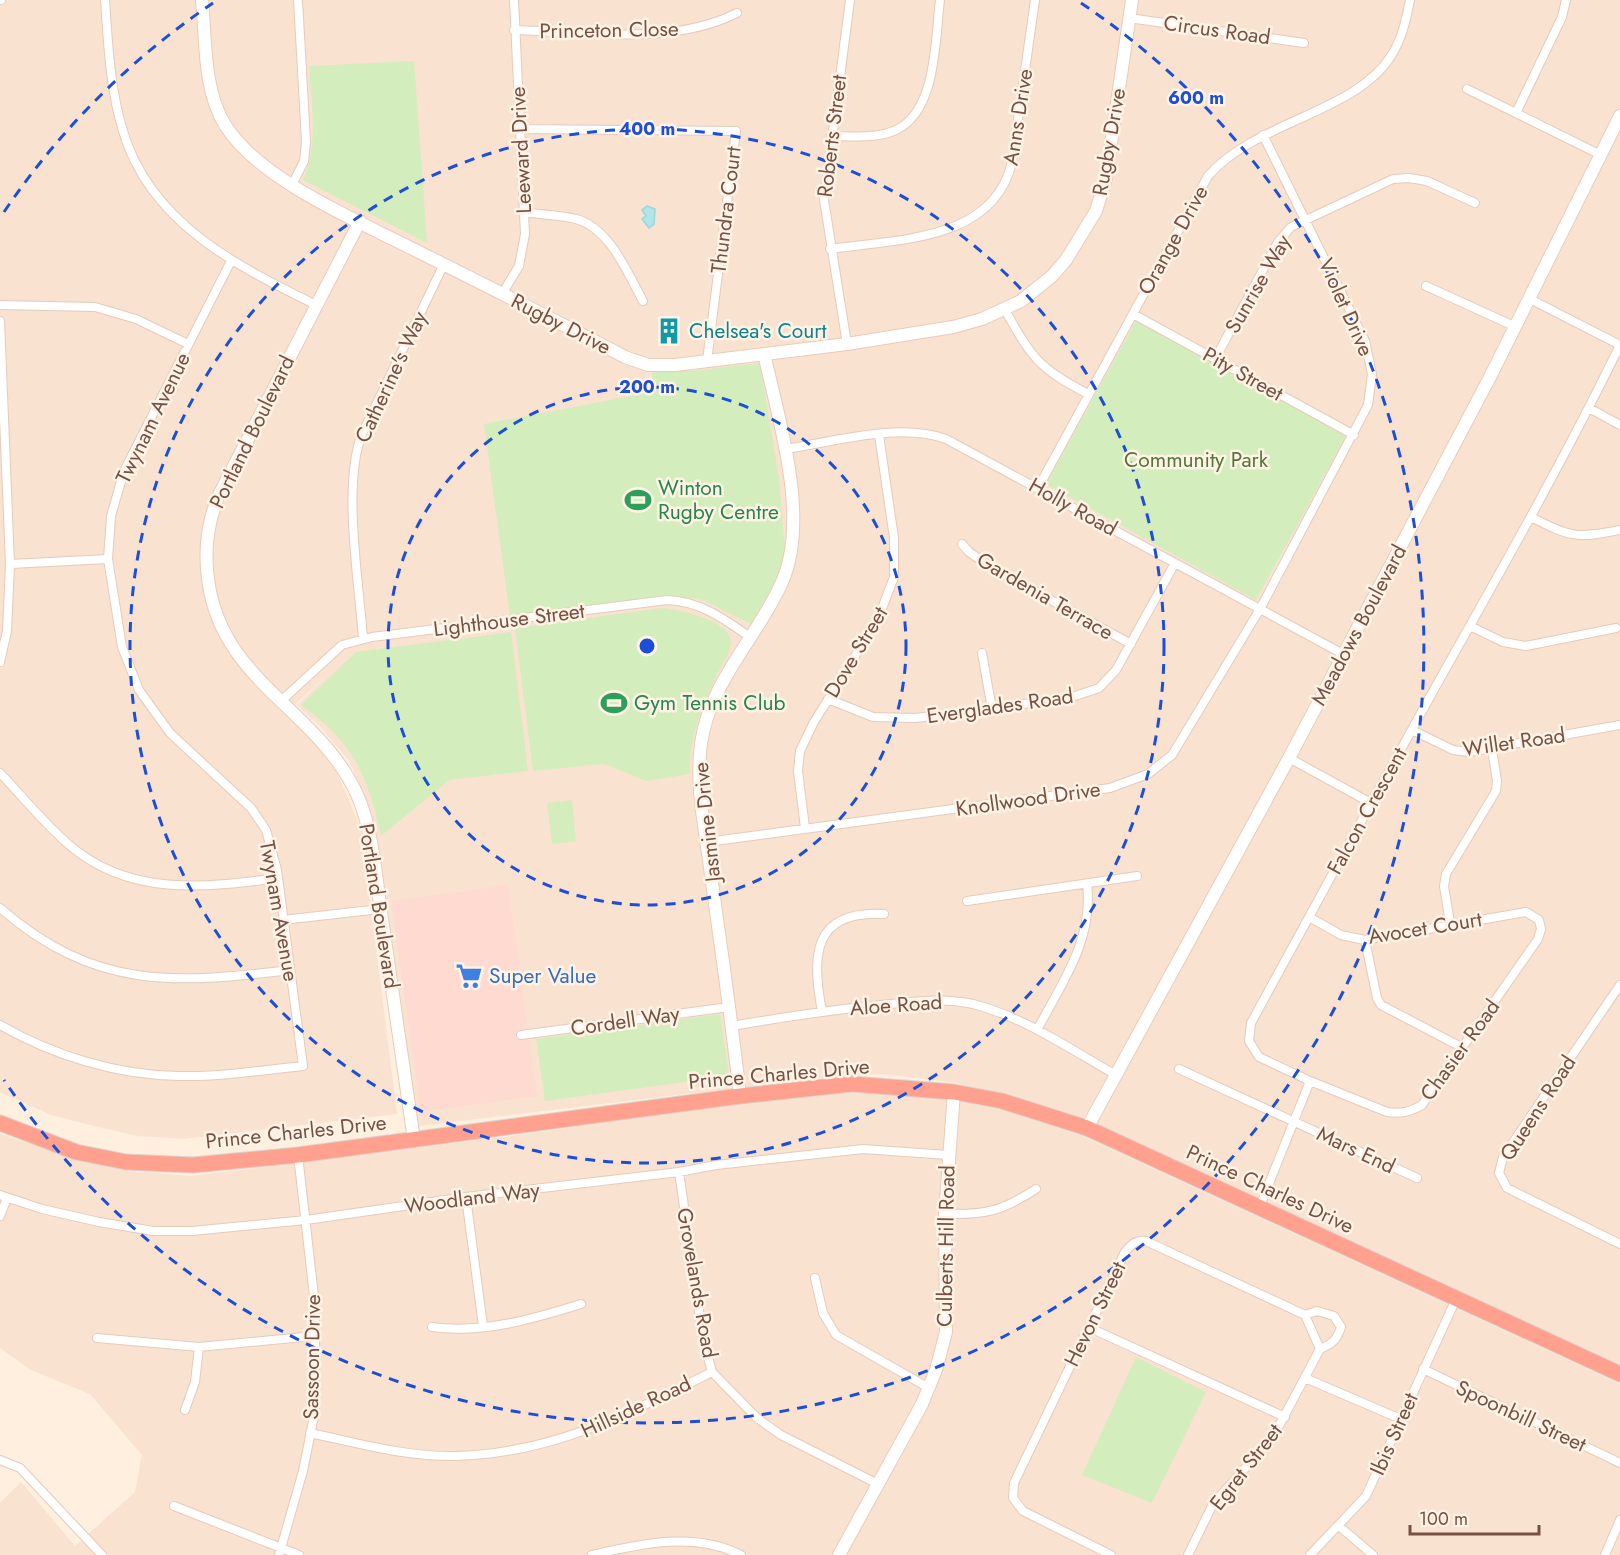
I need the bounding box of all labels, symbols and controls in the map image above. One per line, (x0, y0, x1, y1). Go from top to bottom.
street label: Circus Road (1162, 8, 1272, 52)
street label: Princeton Close (539, 14, 679, 46)
street label: Anns Drive (996, 66, 1040, 167)
street label: Roberts Street (810, 73, 854, 199)
street label: Leeward Drive (503, 85, 539, 214)
text: 600 m (1168, 85, 1224, 111)
street label: Rugby Drive (1085, 86, 1133, 198)
text: 400 m (619, 116, 675, 142)
street label: Thundra Court (703, 145, 749, 275)
street label: Orange Drive (1131, 180, 1215, 300)
street label: Sunrise Way (1218, 228, 1299, 339)
street label: Violet Drive (1311, 253, 1381, 361)
street label: Rugby Drive (506, 286, 616, 362)
street label: Catherine's Way (347, 306, 435, 448)
building icon: Chelsea's Court (654, 316, 684, 346)
place label: Chelsea's Court (689, 316, 827, 346)
street label: Pity Street (1197, 340, 1289, 408)
street label: Twynam Avenue (108, 347, 198, 489)
street label: Portland Boulevard (202, 350, 302, 514)
text: 200 m (619, 374, 675, 400)
park label: Community Park (1124, 445, 1269, 475)
street label: Holly Road (1023, 470, 1123, 544)
place label: Winton Rugby Centre (658, 473, 779, 527)
sports icon: Winton Rugby Centre (623, 485, 653, 515)
street label: Meadows Boulevard (1304, 539, 1414, 711)
street label: Gardenia Terrace (971, 545, 1119, 647)
street label: Lighthouse Street (432, 596, 586, 644)
street label: Dove Street (817, 601, 895, 703)
centre of rings (637, 636, 657, 656)
street label: Everglades Road (925, 681, 1075, 731)
sports icon: Gym Tennis Club (599, 688, 629, 718)
place label: Gym Tennis Club (634, 688, 786, 718)
street label: Willet Road (1461, 720, 1567, 764)
street label: Falcon Crescent (1320, 742, 1414, 880)
street label: Jasmine Drive (686, 760, 729, 886)
street label: Knollwood Drive (954, 774, 1102, 824)
street label: Portland Boulevard (351, 821, 407, 991)
street label: Twynam Avenue (252, 838, 306, 984)
street label: Avocet Court (1366, 904, 1484, 952)
supermarket icon: Super Value (454, 961, 484, 991)
place label: Super Value (489, 961, 597, 991)
street label: Aloe Road (849, 987, 943, 1023)
street label: Chasier Road (1413, 993, 1507, 1107)
street label: Cordell Way (569, 998, 682, 1043)
street label: Queens Road (1493, 1049, 1583, 1167)
street label: Prince Charles Drive (687, 1051, 871, 1097)
street label: Prince Charles Drive (204, 1108, 388, 1156)
street label: Mars End (1312, 1119, 1400, 1181)
street label: Prince Charles Drive (1181, 1137, 1359, 1241)
street label: Culberts Hill Road (930, 1165, 962, 1327)
street label: Woodland Way (403, 1175, 542, 1221)
street label: Grovelands Road (669, 1206, 725, 1360)
street label: Hevon Street (1057, 1256, 1133, 1372)
street label: Sassoon Drive (296, 1294, 328, 1420)
street label: Hillside Road (576, 1368, 696, 1446)
street label: Spoonbill Street (1451, 1373, 1591, 1459)
street label: Ibis Street (1363, 1388, 1425, 1480)
street label: Egret Street (1203, 1417, 1289, 1517)
scale bar (1410, 1498, 1539, 1536)
text: 100 m (1419, 1506, 1468, 1532)

